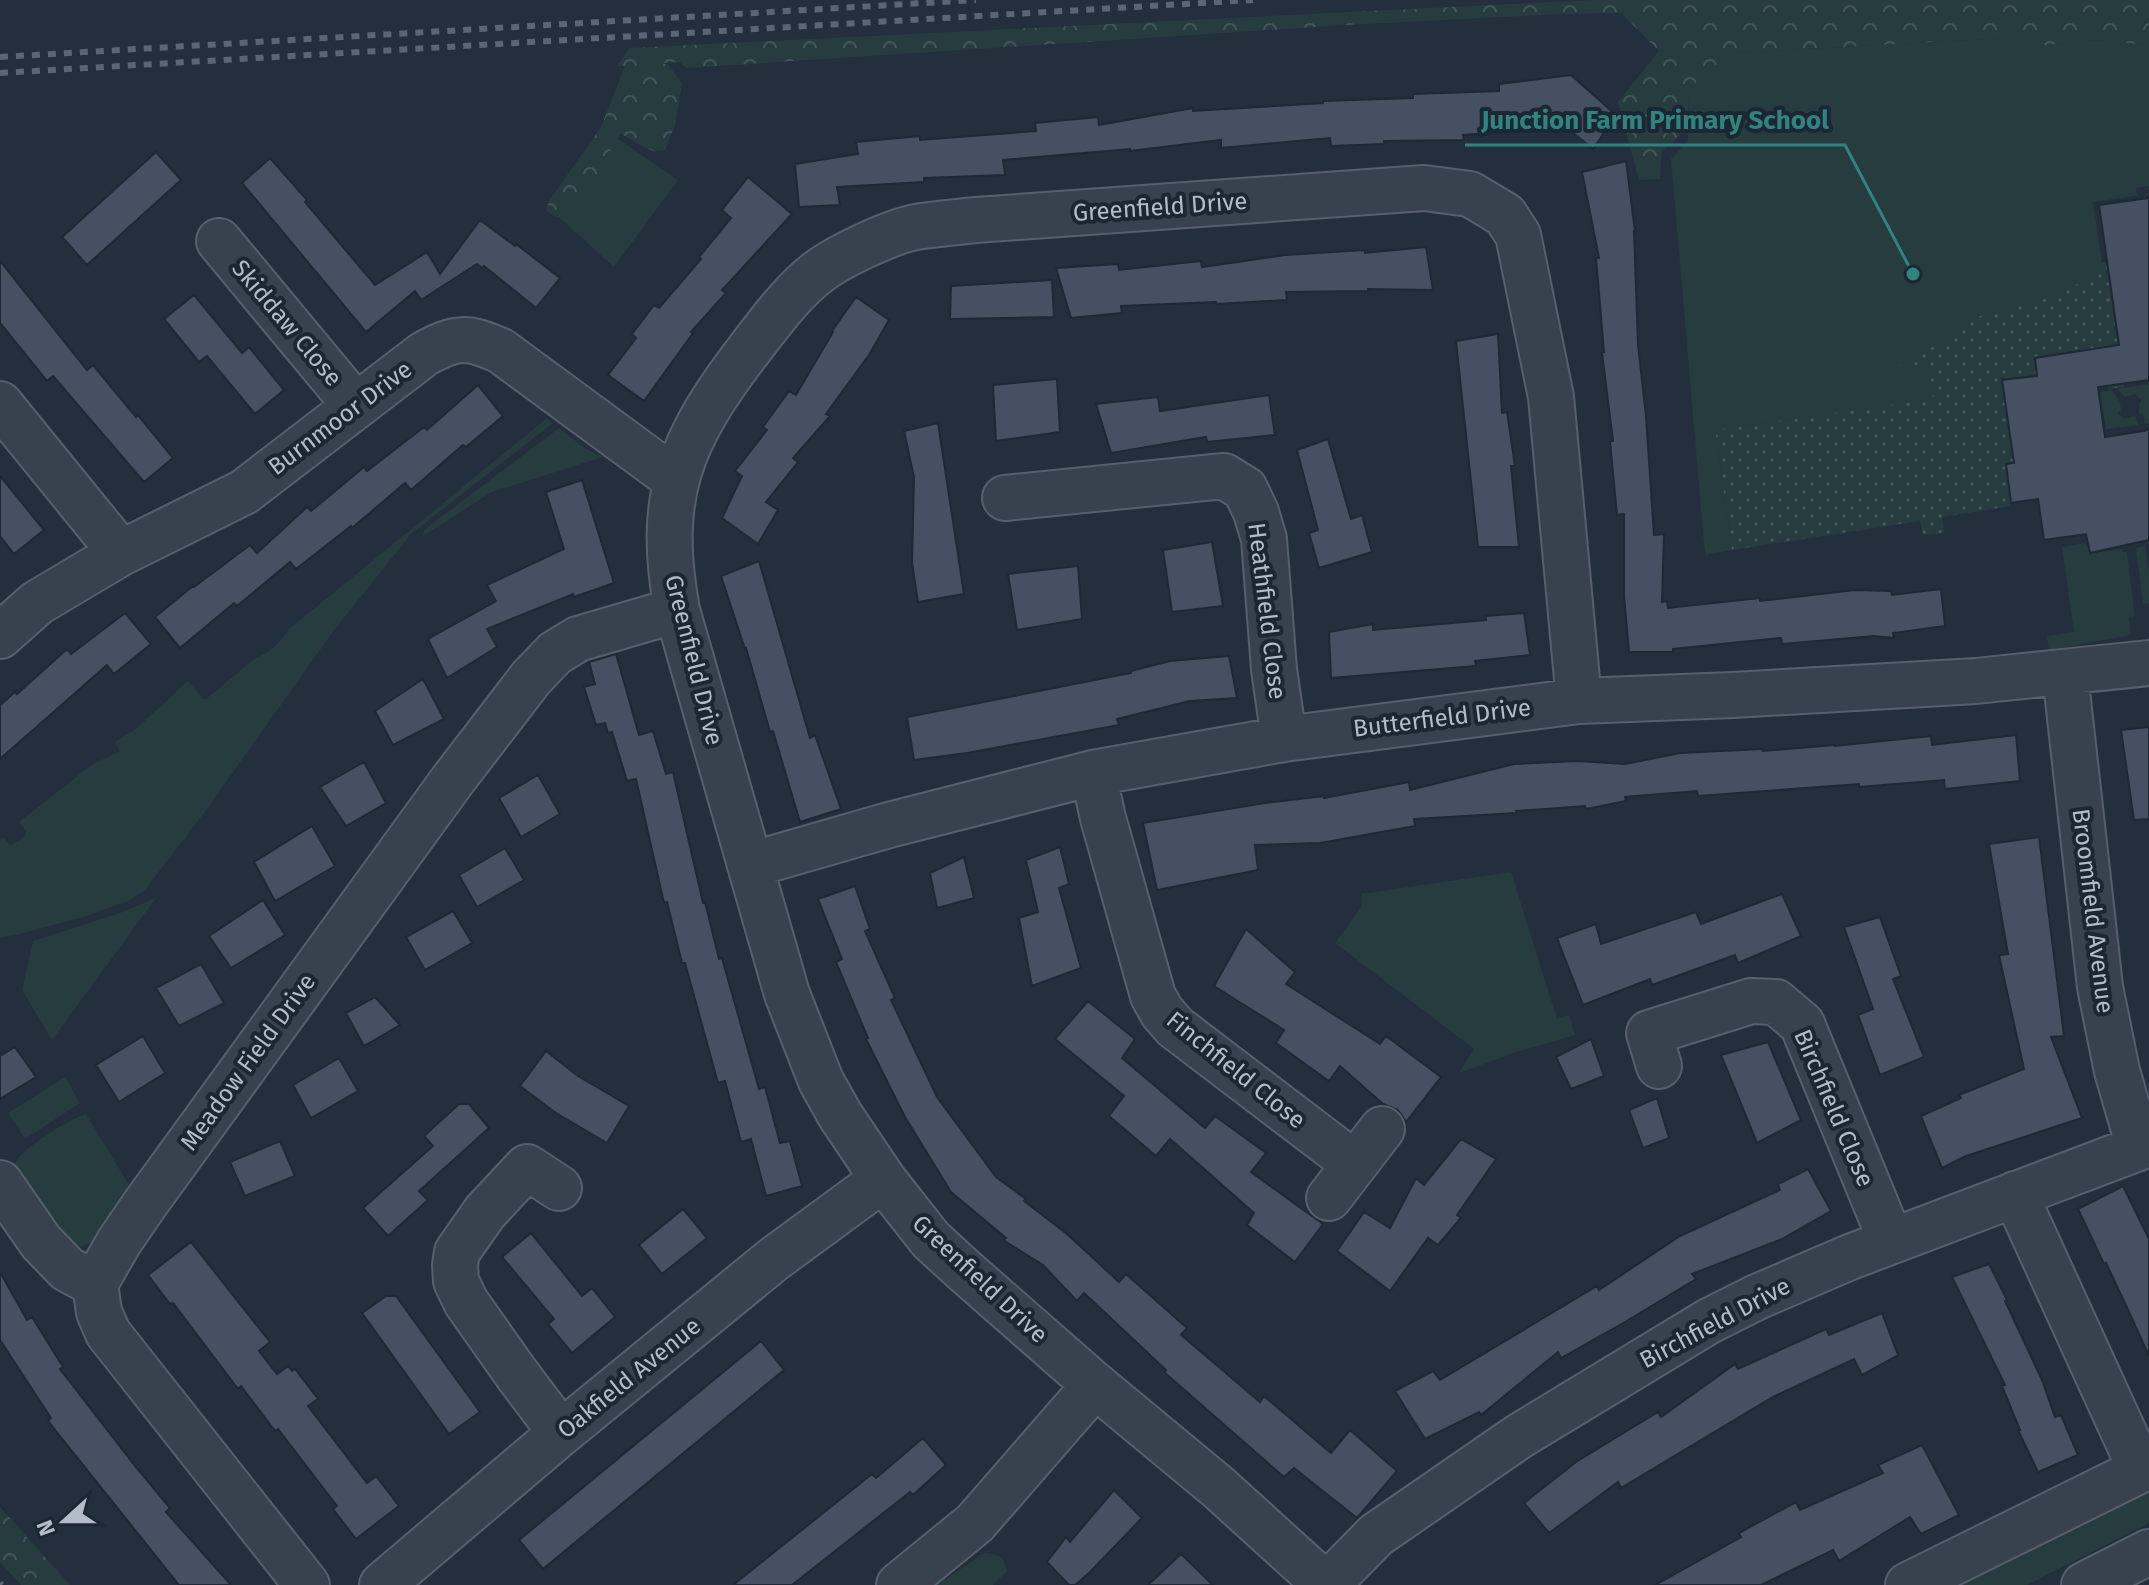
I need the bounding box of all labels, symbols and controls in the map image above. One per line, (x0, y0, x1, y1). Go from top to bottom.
callout: Junction Farm Primary School (1465, 95, 1845, 145)
text: Junction Farm Primary School (1480, 105, 1829, 136)
street label: Greenfield Drive (1072, 187, 1248, 227)
street label: Skiddaw Close (226, 254, 348, 392)
street label: Burnmoor Drive (263, 355, 417, 481)
street label: Heathfield Close (1242, 521, 1292, 701)
street label: Greenfield Drive (659, 572, 729, 748)
street label: Butterfield Drive (1352, 693, 1532, 743)
street label: Broomfield Avenue (2067, 807, 2119, 1015)
street label: Meadow Field Drive (175, 968, 321, 1156)
street label: Finchfield Close (1161, 1006, 1311, 1134)
street label: Birchfield Close (1788, 1025, 1880, 1191)
street label: Greenfield Drive (907, 1209, 1053, 1349)
street label: Birchfield Drive (1635, 1272, 1795, 1374)
street label: Oakfield Avenue (552, 1312, 706, 1444)
north arrow (24, 1481, 104, 1561)
text: N (31, 1516, 61, 1540)

